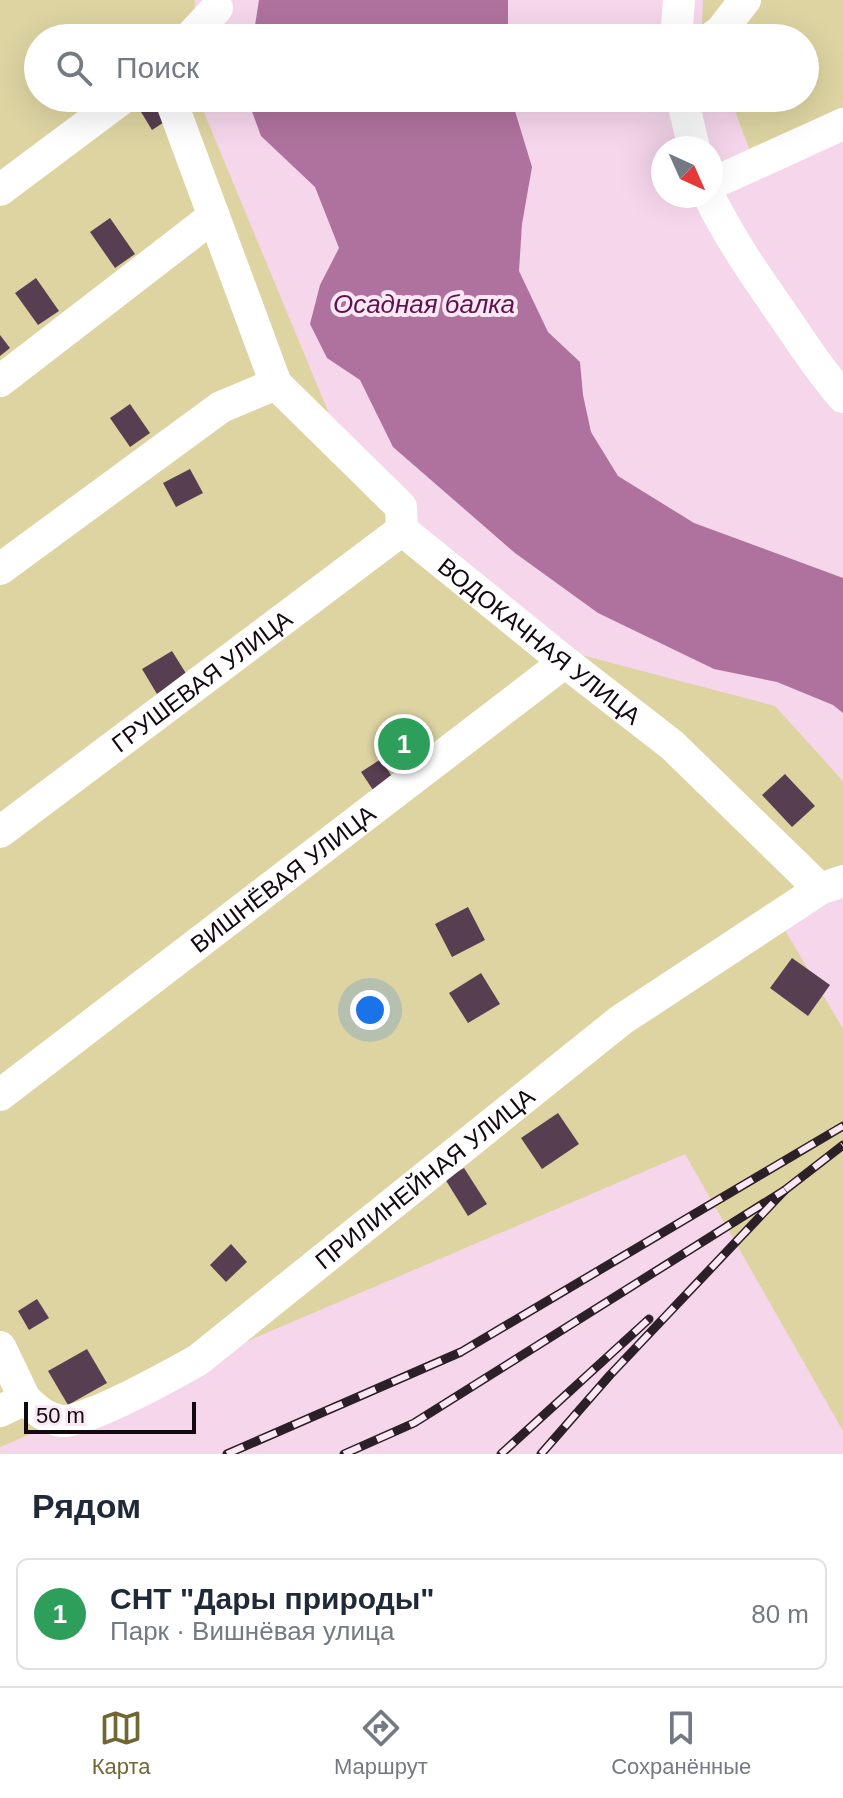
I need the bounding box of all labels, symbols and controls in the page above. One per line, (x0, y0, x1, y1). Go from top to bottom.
search box (24, 24, 819, 112)
icon: search (52, 46, 96, 90)
text: Поиск (116, 51, 199, 84)
north arrow (651, 136, 723, 208)
water label: Осадная балка (333, 289, 515, 319)
street label: ВОДОКАЧНАЯ УЛИЦА (433, 552, 646, 729)
street label: ГРУШЕВАЯ УЛИЦА (106, 604, 297, 757)
pin: 1 (378, 714, 430, 774)
street label: ВИШНЁВАЯ УЛИЦА (185, 799, 380, 958)
your location (350, 990, 390, 1030)
street label: ПРИЛИНЕЙНАЯ УЛИЦА (310, 1082, 539, 1274)
scale bar (24, 1398, 196, 1434)
text: 50 m (36, 1403, 85, 1428)
text: Рядом (32, 1487, 141, 1525)
text: СНТ "Дары природы" (110, 1582, 435, 1615)
text: 1 (53, 1599, 67, 1629)
text: 80 m (751, 1599, 809, 1629)
text: Парк · Вишнёвая улица (110, 1616, 394, 1646)
tab: Карта (92, 1706, 151, 1780)
tab: Маршрут (334, 1706, 428, 1780)
tab: Сохранённые (611, 1706, 751, 1780)

